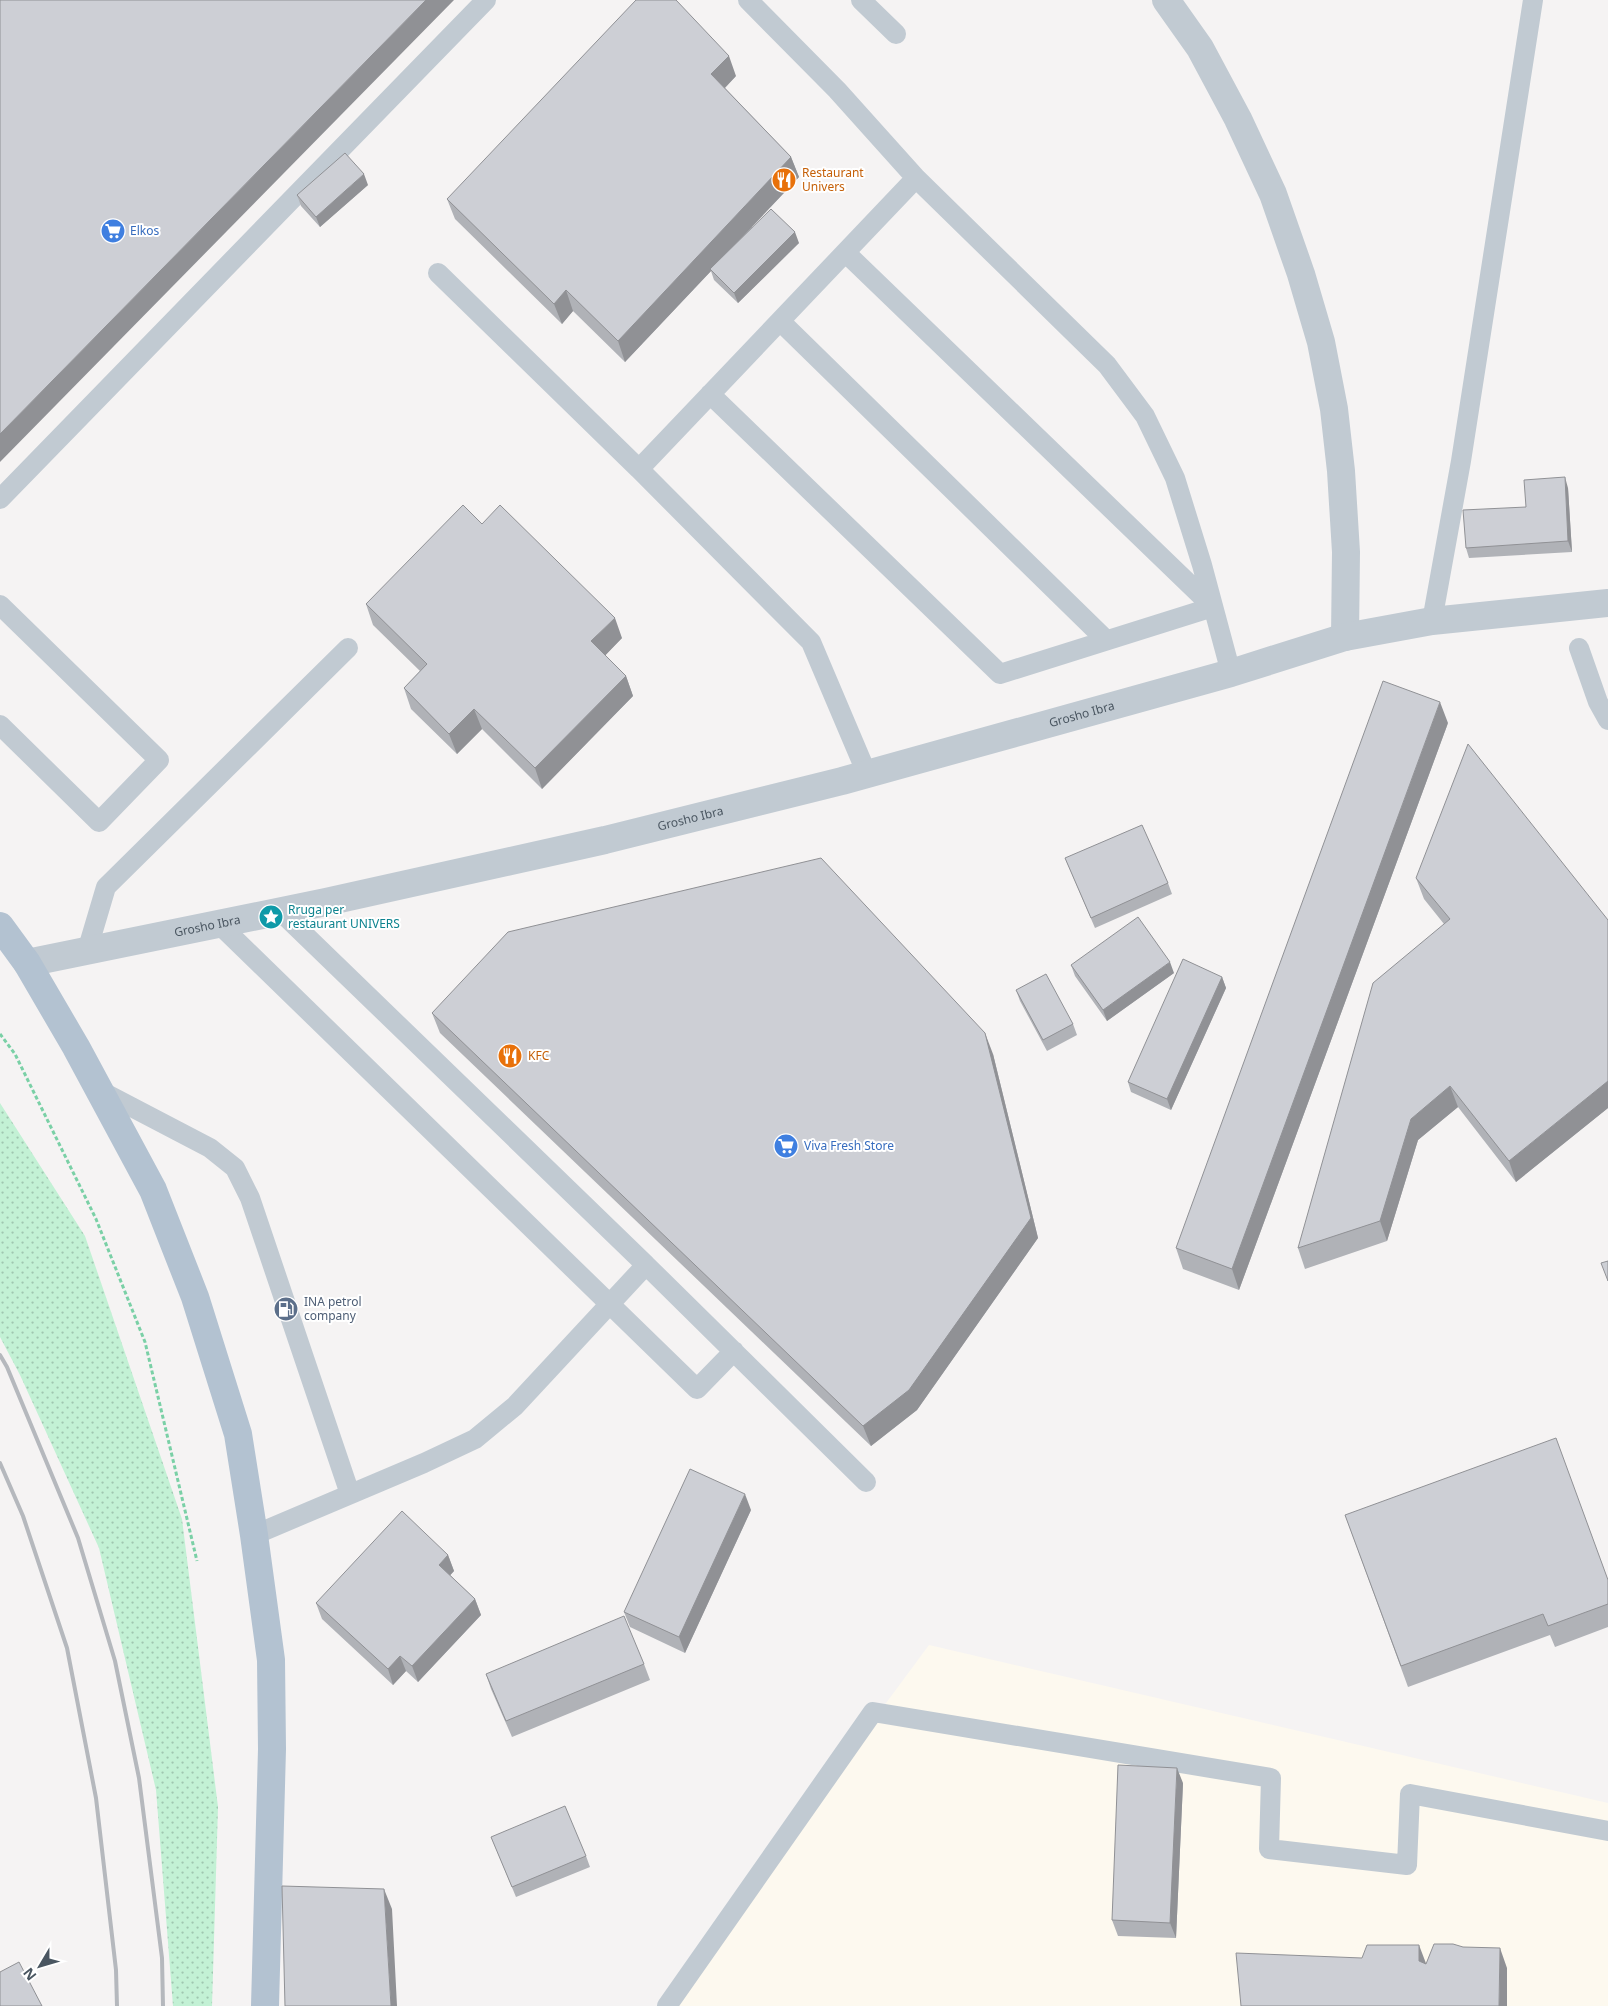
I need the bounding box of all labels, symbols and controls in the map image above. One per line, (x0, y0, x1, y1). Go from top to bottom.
place label: Restaurant Univers (802, 164, 864, 195)
restaurant icon: Restaurant Univers (771, 167, 797, 193)
supermarket icon: Elkos (100, 218, 126, 244)
place label: Elkos (130, 222, 159, 239)
street label: Grosho Ibra (1047, 697, 1116, 731)
street label: Grosho Ibra (656, 802, 725, 835)
place label: Rruga per restaurant UNIVERS (288, 901, 400, 932)
place icon: Rruga per restaurant UNIVERS (258, 904, 284, 930)
street label: Grosho Ibra (173, 911, 242, 941)
restaurant icon: KFC (497, 1043, 523, 1069)
place label: KFC (528, 1047, 550, 1064)
supermarket icon: Viva Fresh Store (773, 1133, 799, 1159)
place label: Viva Fresh Store (804, 1137, 894, 1154)
place label: INA petrol company (304, 1293, 362, 1324)
fuel station icon: INA petrol company (273, 1296, 299, 1322)
north arrow (15, 1941, 65, 1991)
text: N (18, 1964, 40, 1985)

